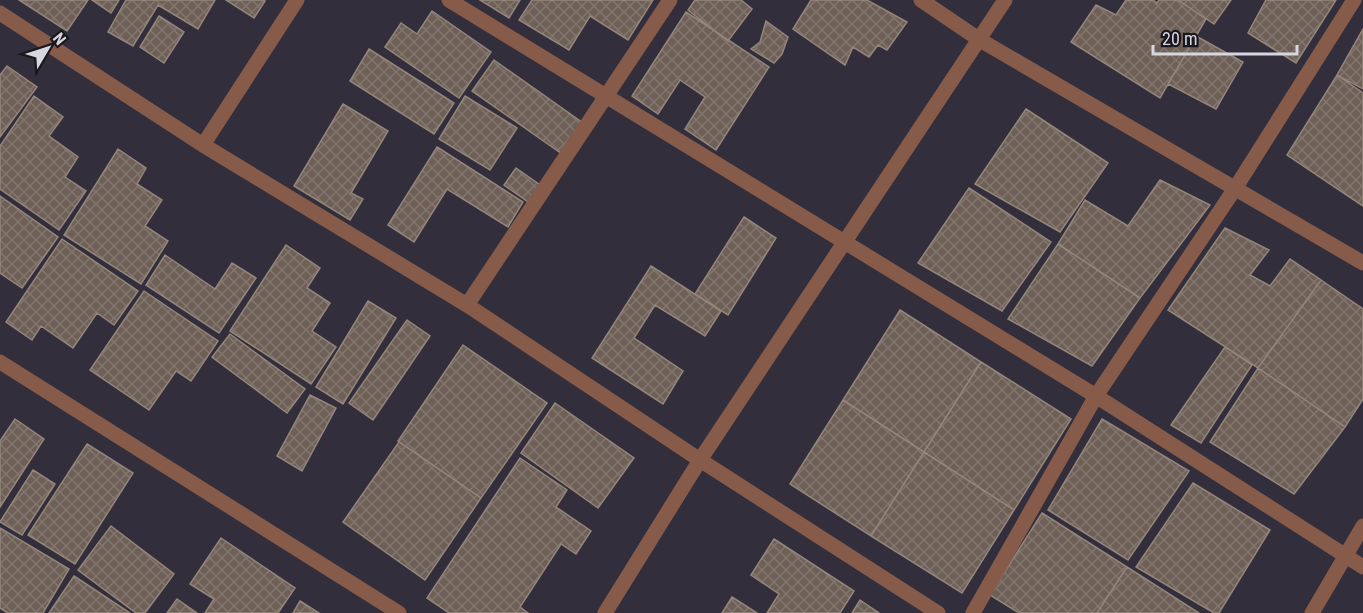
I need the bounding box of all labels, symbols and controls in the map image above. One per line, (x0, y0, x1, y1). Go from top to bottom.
north arrow (18, 18, 78, 78)
scale bar (1153, 18, 1297, 56)
text: 20 m (1162, 28, 1197, 49)
text: N (49, 29, 70, 49)

